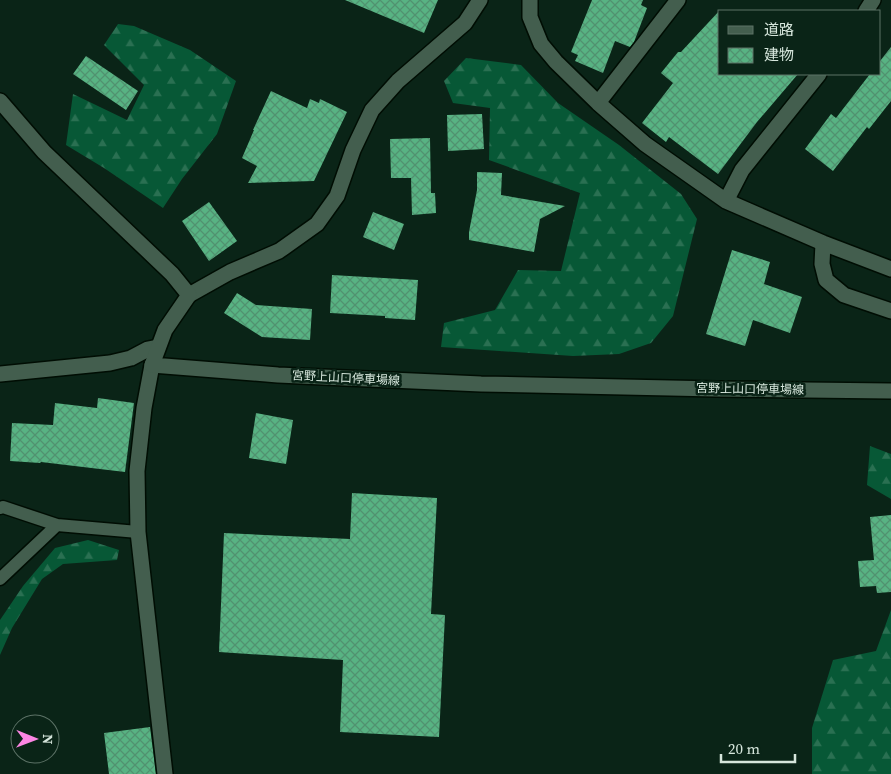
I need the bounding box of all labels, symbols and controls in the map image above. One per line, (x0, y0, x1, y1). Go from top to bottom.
legend (718, 10, 881, 75)
text: 道路 (764, 19, 794, 40)
text: 建物 (764, 44, 794, 65)
street label: 宮野上山口停車場線 (292, 367, 400, 389)
street label: 宮野上山口停車場線 (696, 380, 804, 398)
north arrow (10, 714, 60, 764)
scale bar (721, 732, 795, 764)
text: N (38, 734, 58, 745)
text: 20 m (728, 738, 760, 759)

